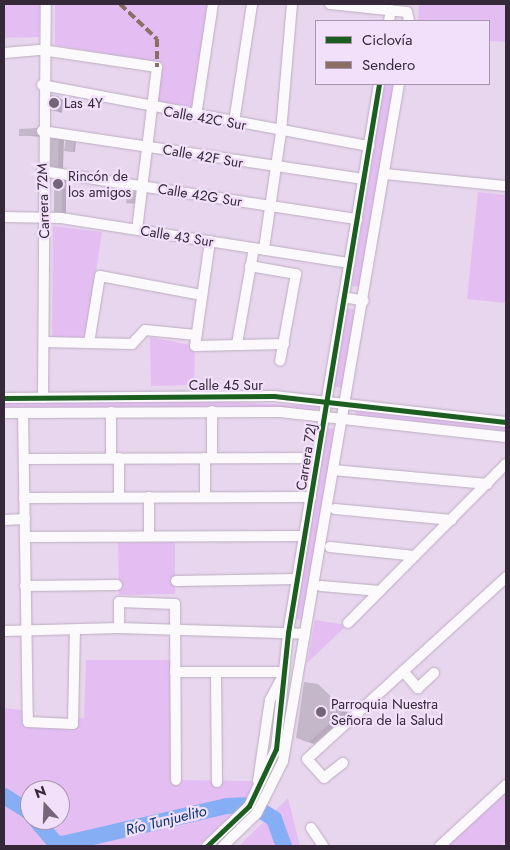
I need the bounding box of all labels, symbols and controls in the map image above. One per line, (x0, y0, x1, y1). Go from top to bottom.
legend (315, 20, 490, 85)
text: Ciclovía (362, 29, 412, 51)
text: Sendero (362, 54, 415, 76)
place label: Las 4Y (64, 95, 103, 111)
marker: Las 4Y (48, 97, 60, 109)
street label: Calle 42C Sur (162, 102, 248, 134)
street label: Calle 42F Sur (161, 141, 245, 171)
street label: Carrera 72M (33, 163, 53, 239)
place label: Rincón de los amigos (68, 168, 131, 200)
marker: Rincón de los amigos (52, 178, 64, 190)
street label: Calle 42G Sur (157, 180, 243, 210)
street label: Calle 43 Sur (139, 222, 215, 250)
street label: Calle 45 Sur (189, 377, 263, 393)
street label: Carrera 72J (292, 422, 320, 492)
place label: Parroquia Nuestra Señora de la Salud (331, 696, 443, 729)
marker: Parroquia Nuestra Señora de la Salud (315, 706, 327, 718)
north arrow (20, 780, 70, 830)
text: N (32, 781, 49, 803)
water label: Río Tunjuelito (124, 802, 208, 840)

